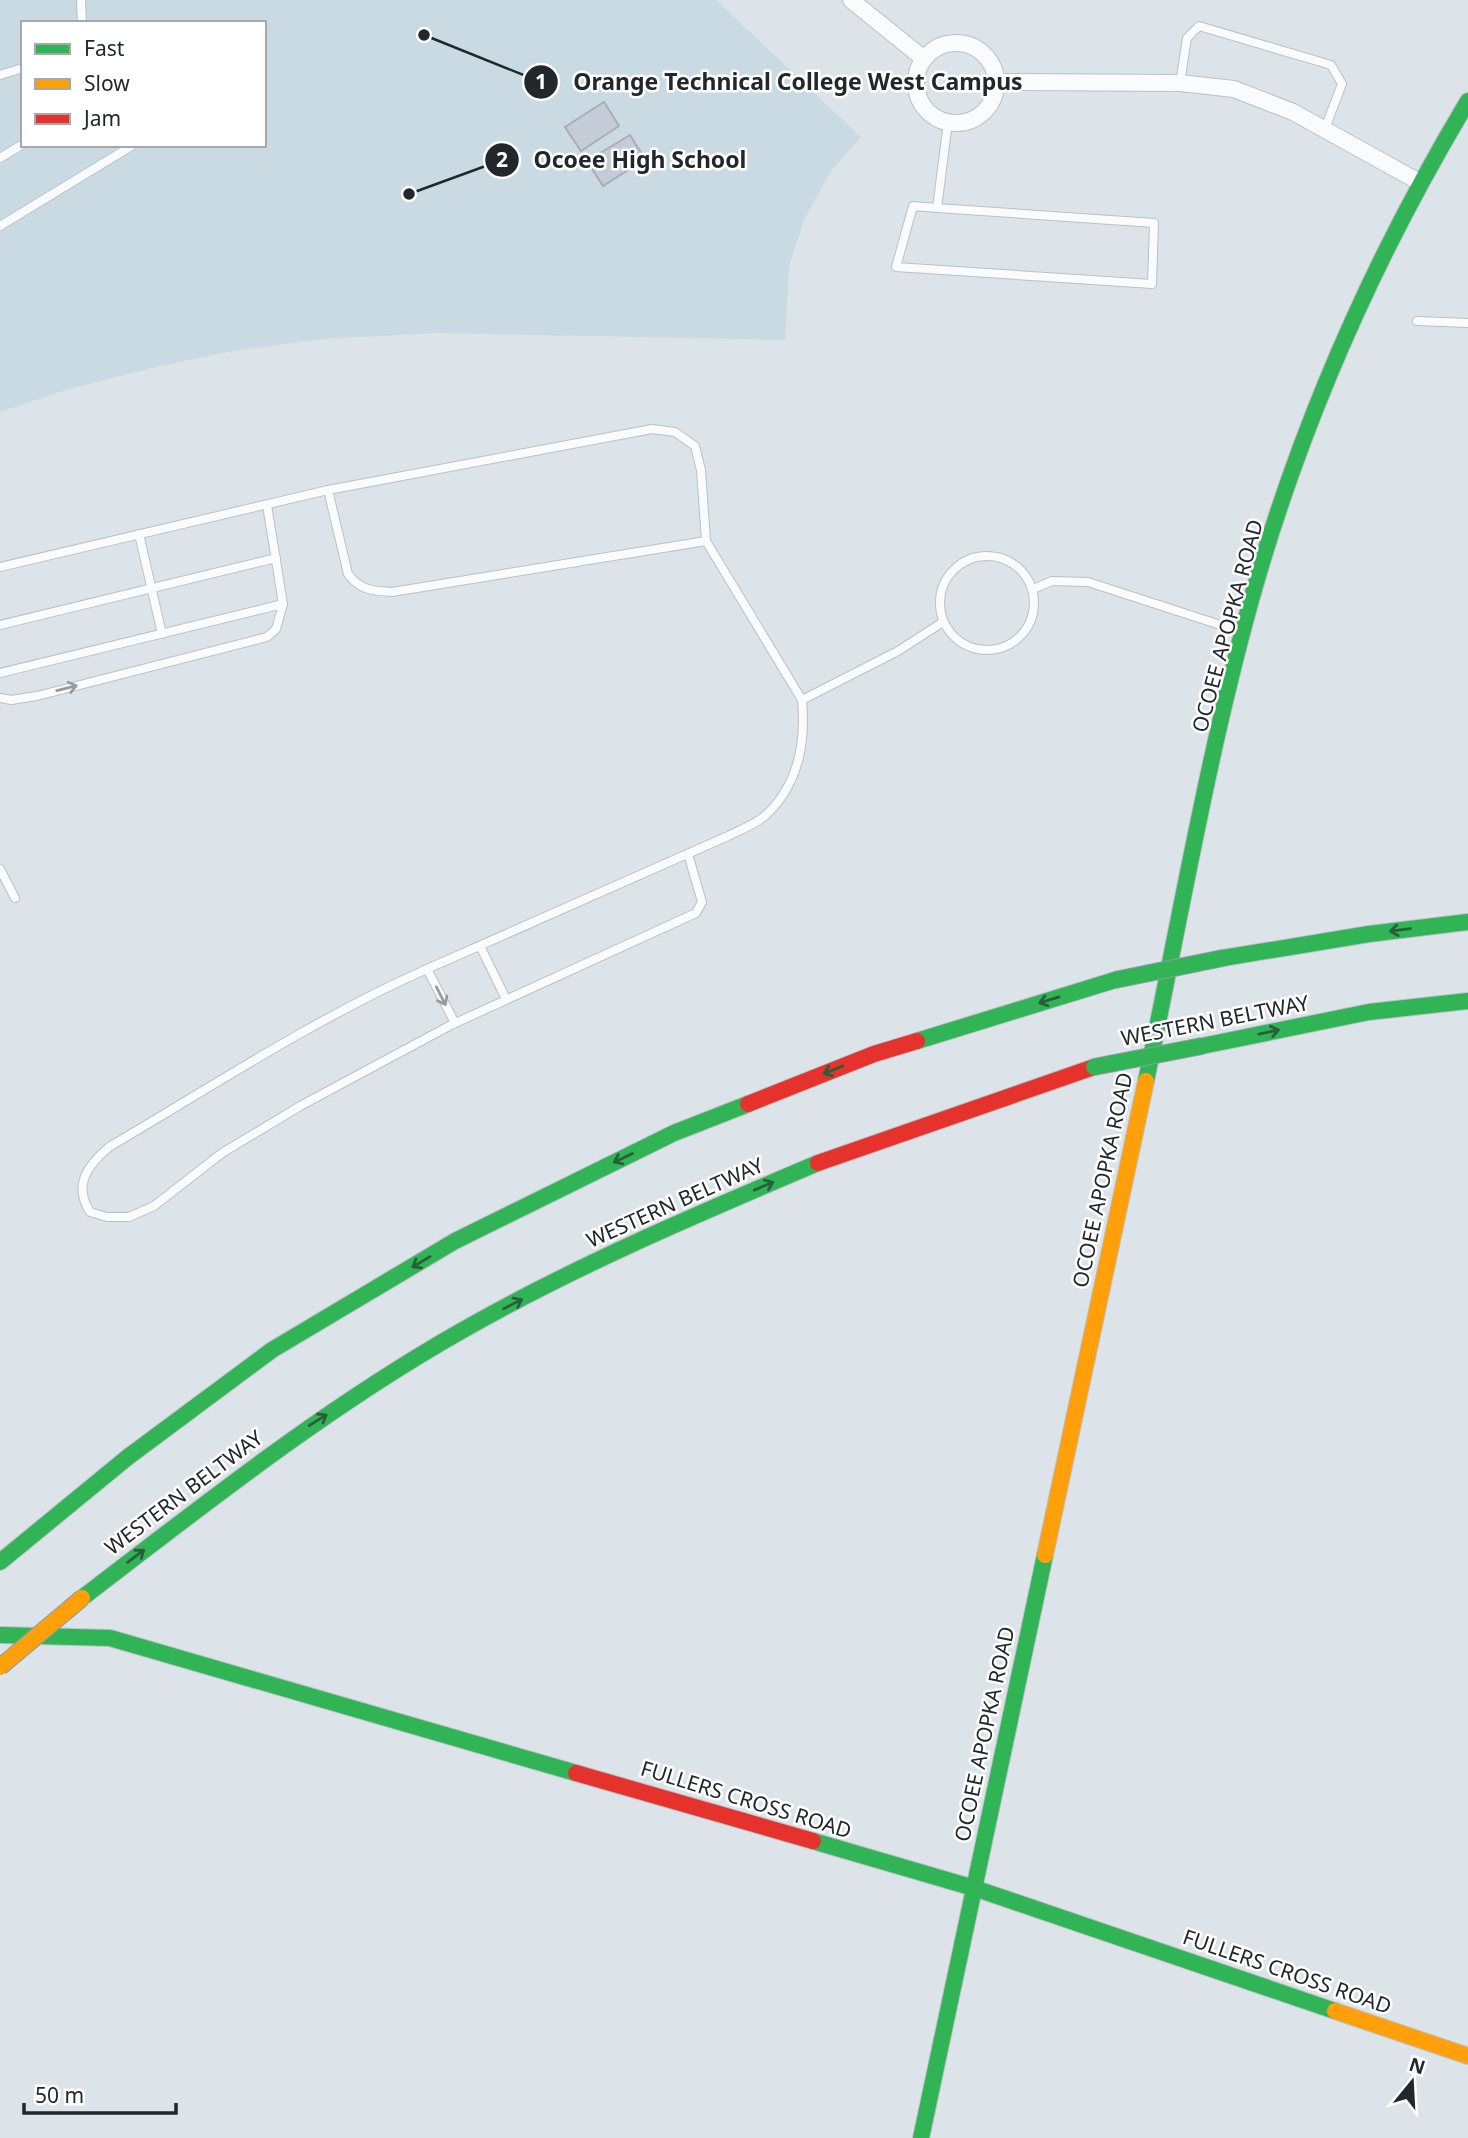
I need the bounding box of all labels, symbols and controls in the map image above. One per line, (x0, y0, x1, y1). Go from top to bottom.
legend (21, 21, 266, 147)
text: Fast (84, 34, 125, 62)
callout: Orange Technical College West Campus (524, 60, 1036, 104)
text: Orange Technical College West Campus (573, 65, 1023, 97)
text: 1 (535, 67, 547, 95)
text: Slow (84, 69, 130, 97)
text: Jam (82, 104, 121, 132)
callout: Ocoee High School (484, 138, 760, 182)
text: Ocoee High School (534, 143, 746, 175)
text: 2 (496, 145, 508, 173)
street label: OCOEE APOPKA ROAD (1185, 516, 1269, 735)
one-way arrow (55, 681, 78, 694)
one-way arrow (1389, 924, 1412, 937)
one-way arrow (435, 985, 449, 1006)
street label: WESTERN BELTWAY (1118, 988, 1311, 1052)
one-way arrow (1039, 995, 1061, 1008)
one-way arrow (1257, 1025, 1280, 1038)
one-way arrow (823, 1064, 844, 1077)
street label: OCOEE APOPKA ROAD (1066, 1070, 1139, 1290)
street label: WESTERN BELTWAY (582, 1150, 768, 1254)
one-way arrow (613, 1151, 634, 1165)
one-way arrow (752, 1179, 774, 1192)
one-way arrow (411, 1255, 431, 1269)
one-way arrow (503, 1296, 523, 1310)
one-way arrow (308, 1413, 328, 1427)
street label: WESTERN BELTWAY (99, 1424, 268, 1561)
one-way arrow (126, 1549, 145, 1564)
street label: OCOEE APOPKA ROAD (948, 1624, 1021, 1844)
street label: FULLERS CROSS ROAD (637, 1754, 855, 1844)
street label: FULLERS CROSS ROAD (1179, 1922, 1395, 2020)
north arrow (1377, 2047, 1447, 2117)
text: N (1406, 2051, 1429, 2081)
scale bar (24, 2072, 177, 2116)
text: 50 m (35, 2081, 84, 2109)

